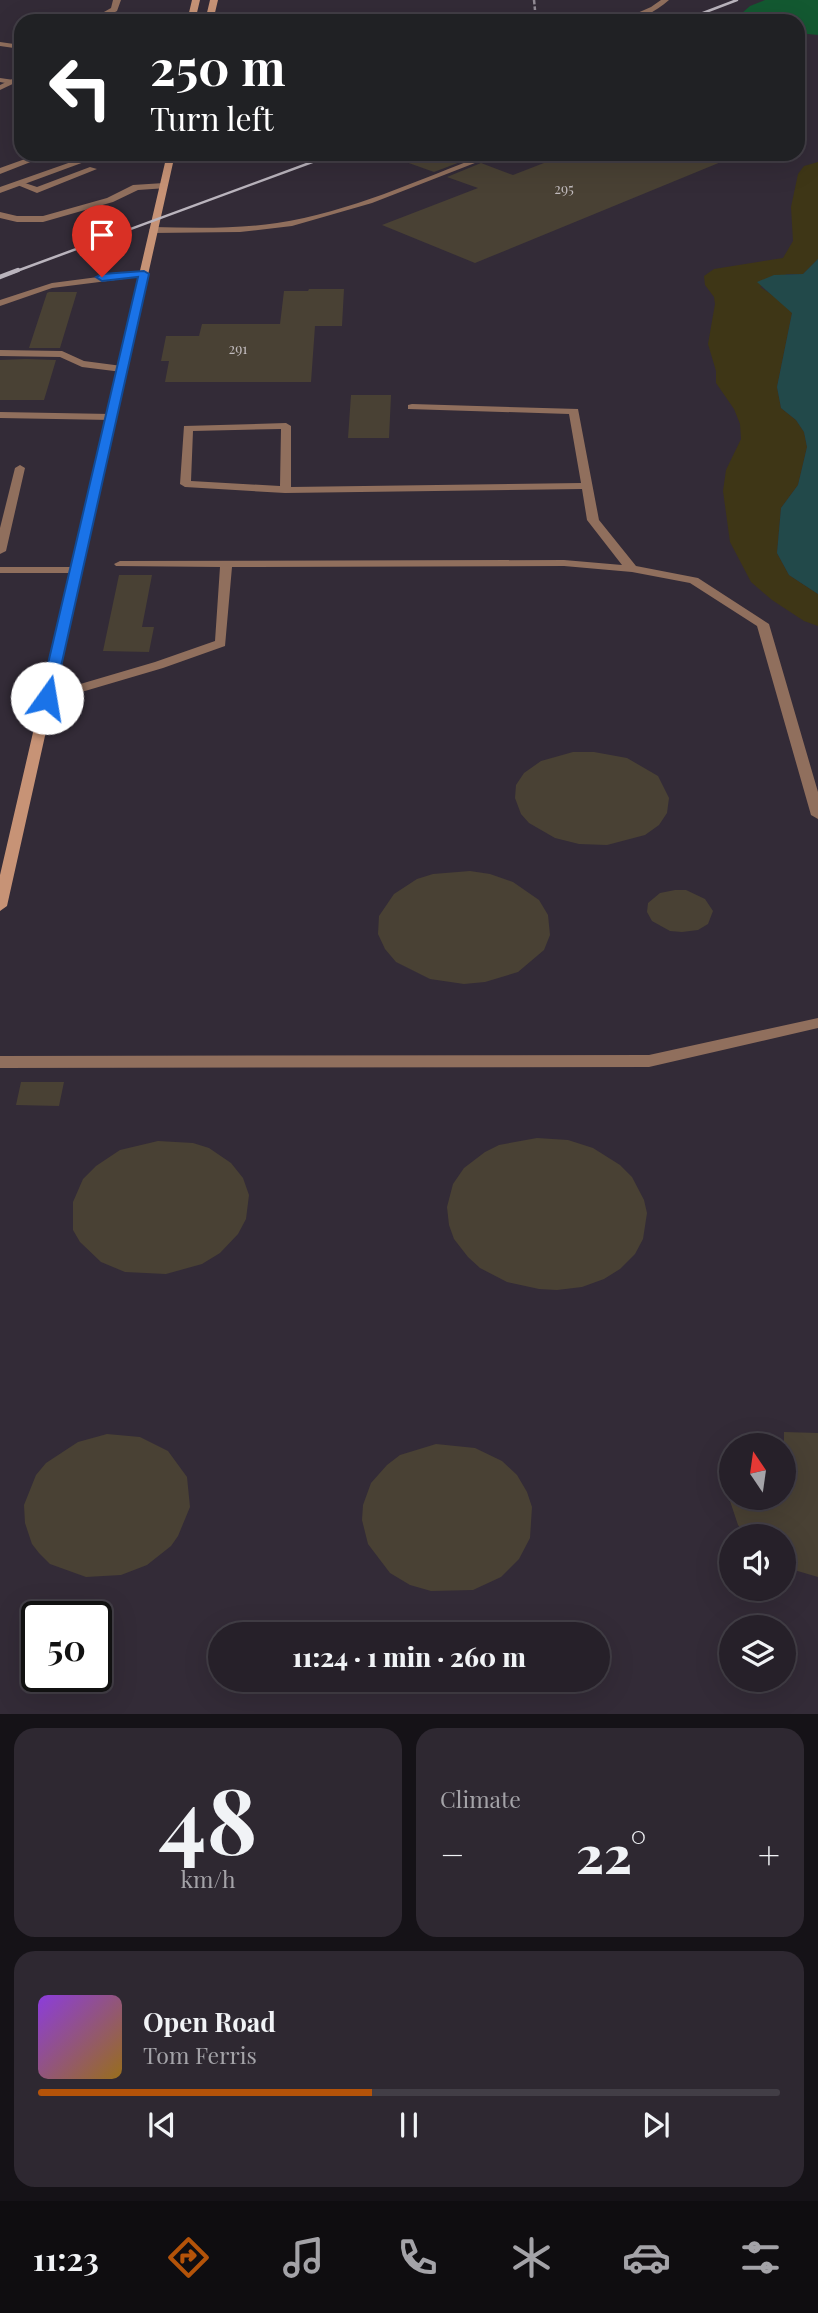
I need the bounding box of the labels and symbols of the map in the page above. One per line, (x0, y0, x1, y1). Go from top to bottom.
house number: 295 (554, 179, 574, 198)
pin (72, 205, 132, 277)
house number: 291 (228, 339, 248, 358)
position arrow (10, 661, 84, 735)
north arrow (719, 1433, 796, 1510)
speed limit sign: 50 (21, 1601, 112, 1692)

